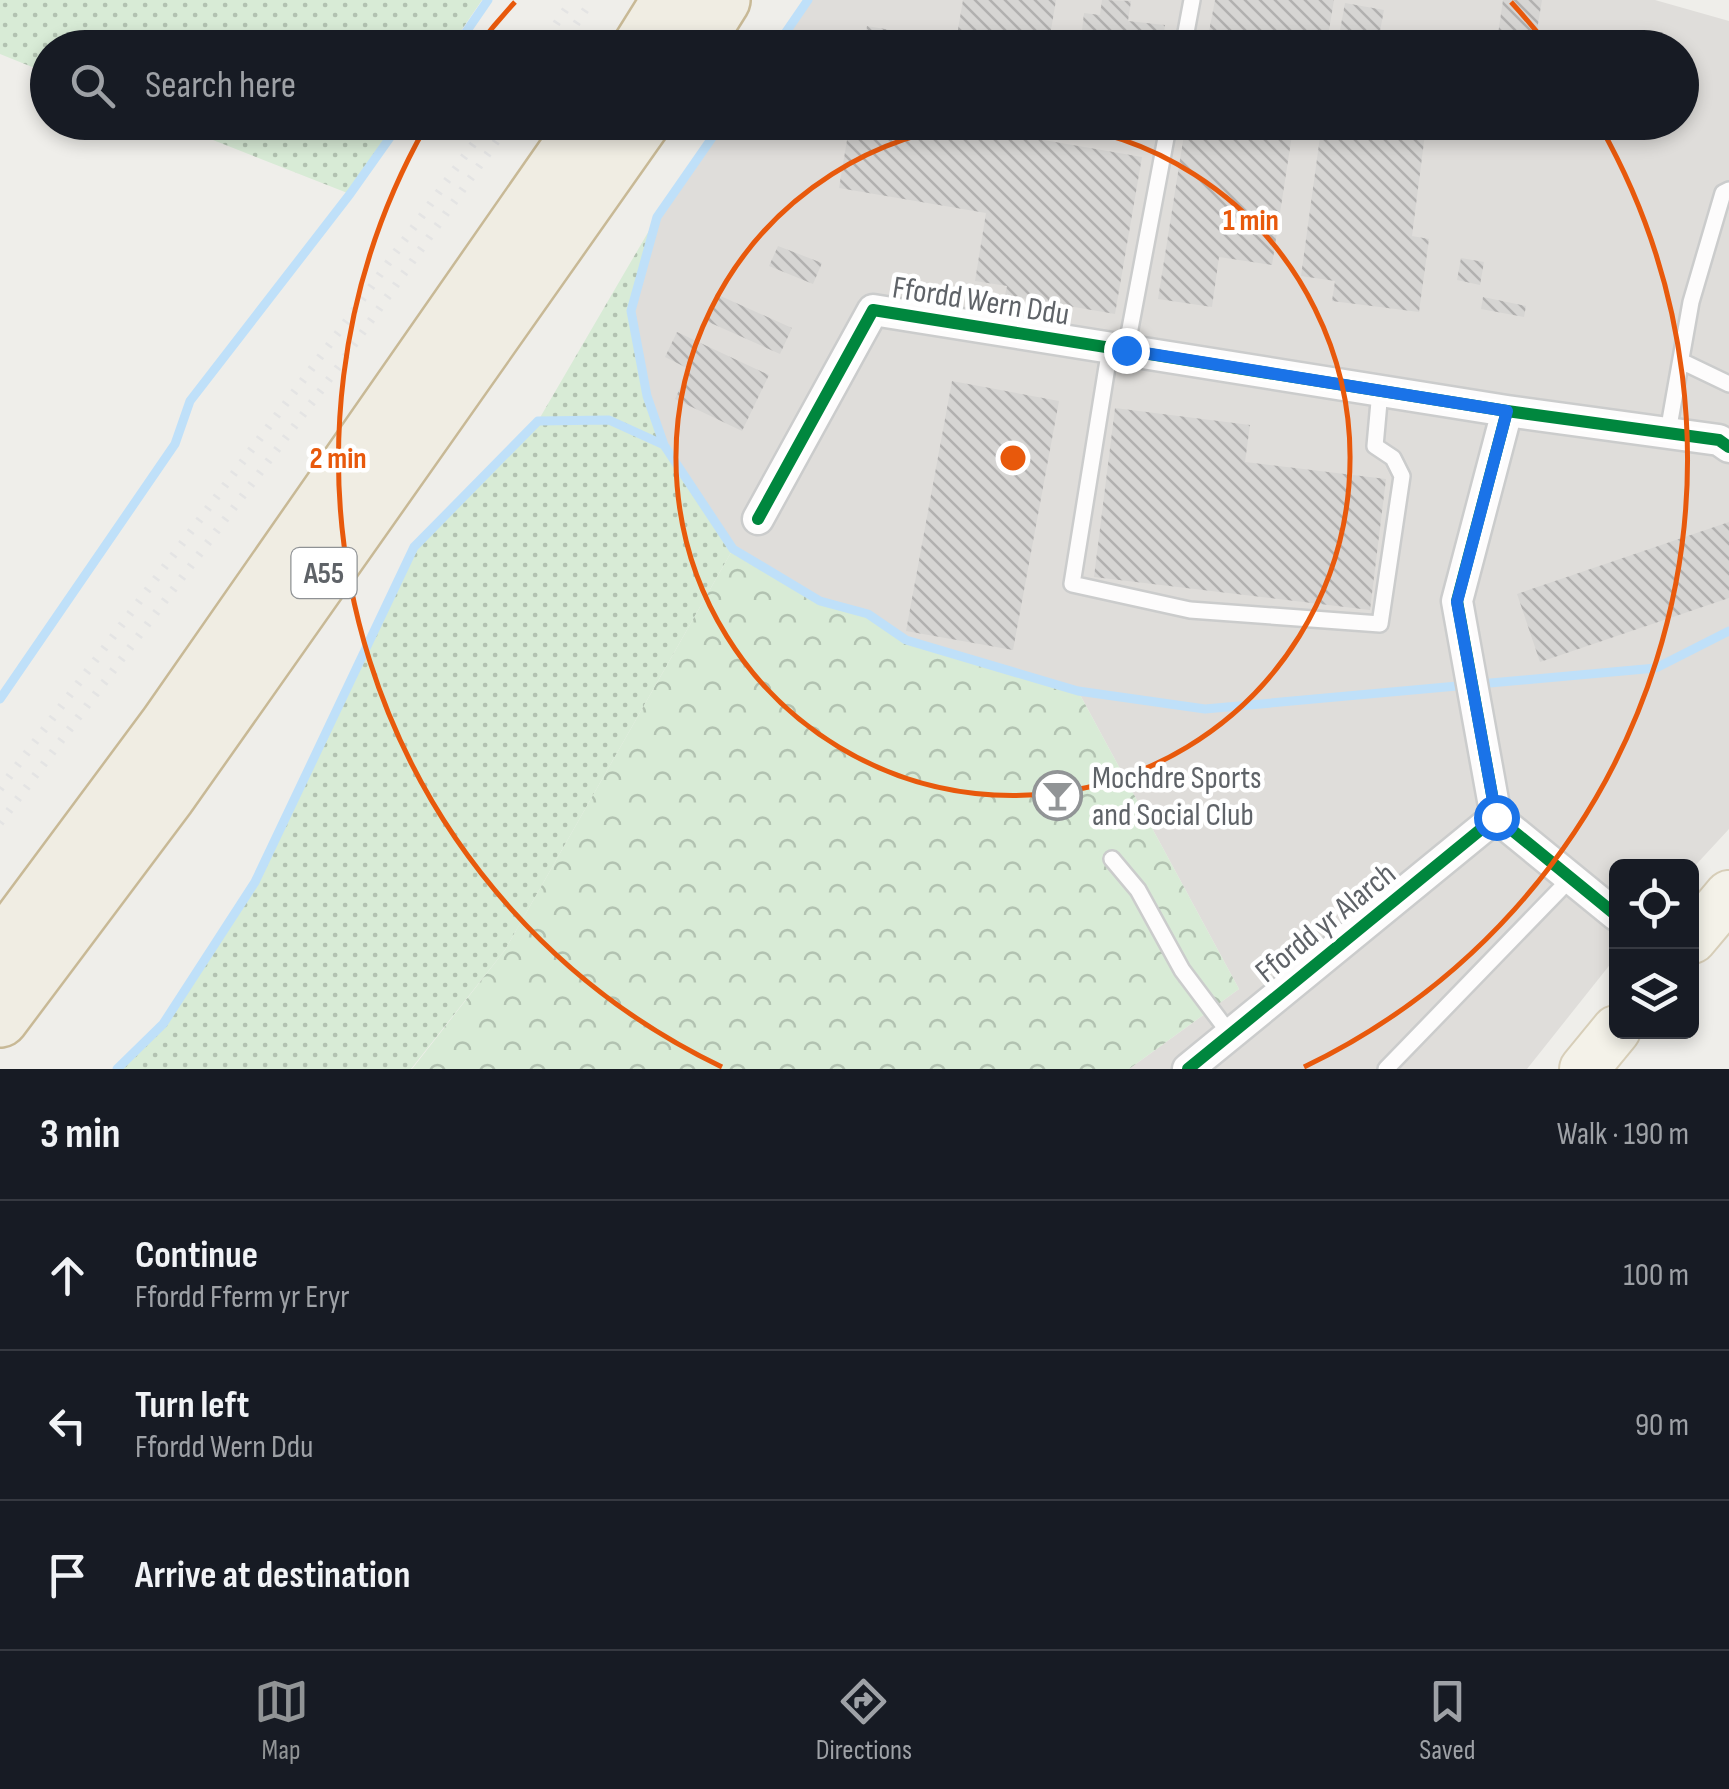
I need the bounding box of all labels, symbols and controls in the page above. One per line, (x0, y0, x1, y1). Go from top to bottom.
search box (30, 30, 1699, 140)
icon: search (65, 58, 120, 113)
text: Search here (145, 63, 296, 108)
text: 1 min (1223, 203, 1279, 239)
street label: Ffordd Wern Ddu (890, 268, 1072, 335)
route end (1104, 328, 1150, 374)
centre of rings (995, 440, 1031, 476)
text: 2 min (309, 441, 367, 477)
road number: A55 (292, 548, 356, 598)
place label: Mochdre Sports and Social Club (1092, 759, 1262, 835)
bar icon: Mochdre Sports and Social Club (1031, 769, 1083, 821)
route start (1474, 795, 1520, 841)
street label: Ffordd yr Alarch (1248, 855, 1404, 992)
map controls (1609, 859, 1699, 1039)
button: locate (1609, 859, 1699, 949)
button: layers (1609, 949, 1699, 1039)
text: 3 min (40, 1109, 120, 1160)
text: Walk · 190 m (1557, 1115, 1689, 1154)
text: Continue (135, 1233, 258, 1278)
icon: ahead (40, 1248, 95, 1303)
text: 100 m (1624, 1256, 1689, 1295)
text: Ffordd Fferm yr Eryr (135, 1278, 350, 1317)
text: Turn left (135, 1383, 249, 1428)
icon: left (40, 1398, 95, 1453)
text: 90 m (1635, 1406, 1689, 1445)
text: Ffordd Wern Ddu (135, 1428, 313, 1467)
icon: arrive (40, 1548, 95, 1603)
text: Arrive at destination (135, 1553, 410, 1598)
tab: Map (254, 1674, 309, 1767)
tab: Directions (816, 1674, 912, 1767)
tab: Saved (1419, 1674, 1475, 1767)

